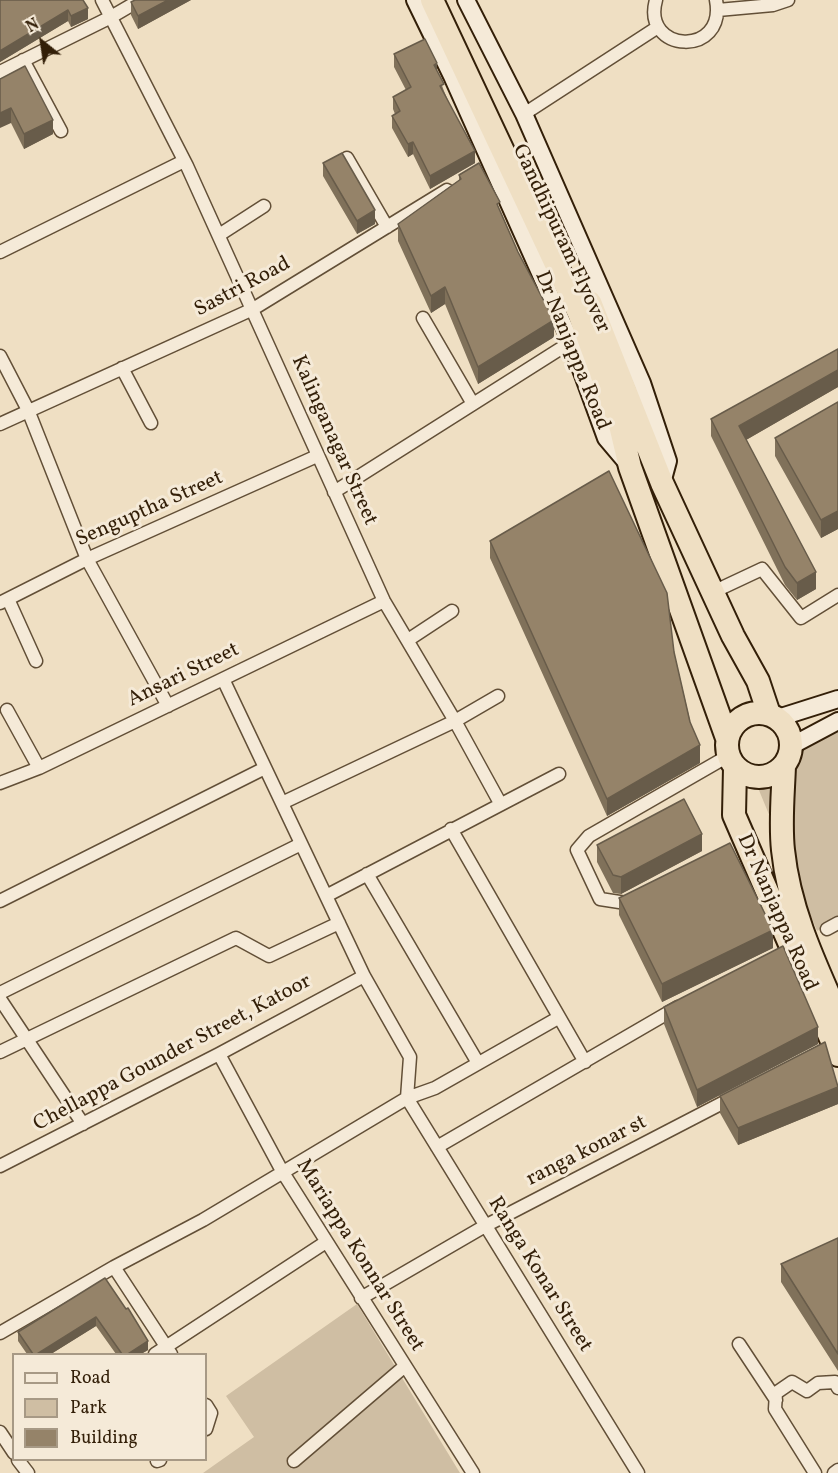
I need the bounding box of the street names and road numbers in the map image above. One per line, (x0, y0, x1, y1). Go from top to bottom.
street label: Gandhipuram Flyover (505, 141, 615, 337)
street label: Sastri Road (191, 252, 295, 324)
street label: Dr Nanjappa Road (528, 268, 614, 434)
street label: Kalinganagar Street (284, 352, 382, 530)
street label: Senguptha Street (73, 466, 227, 554)
street label: Ansari Street (124, 638, 244, 714)
street label: Dr Nanjappa Road (730, 830, 822, 996)
street label: Chellappa Gounder Street, Katoor (30, 970, 316, 1138)
street label: ranga konar st (523, 1111, 651, 1193)
street label: Mariappa Konnar Street (289, 1155, 429, 1357)
street label: Ranga Konar Street (481, 1193, 597, 1357)

